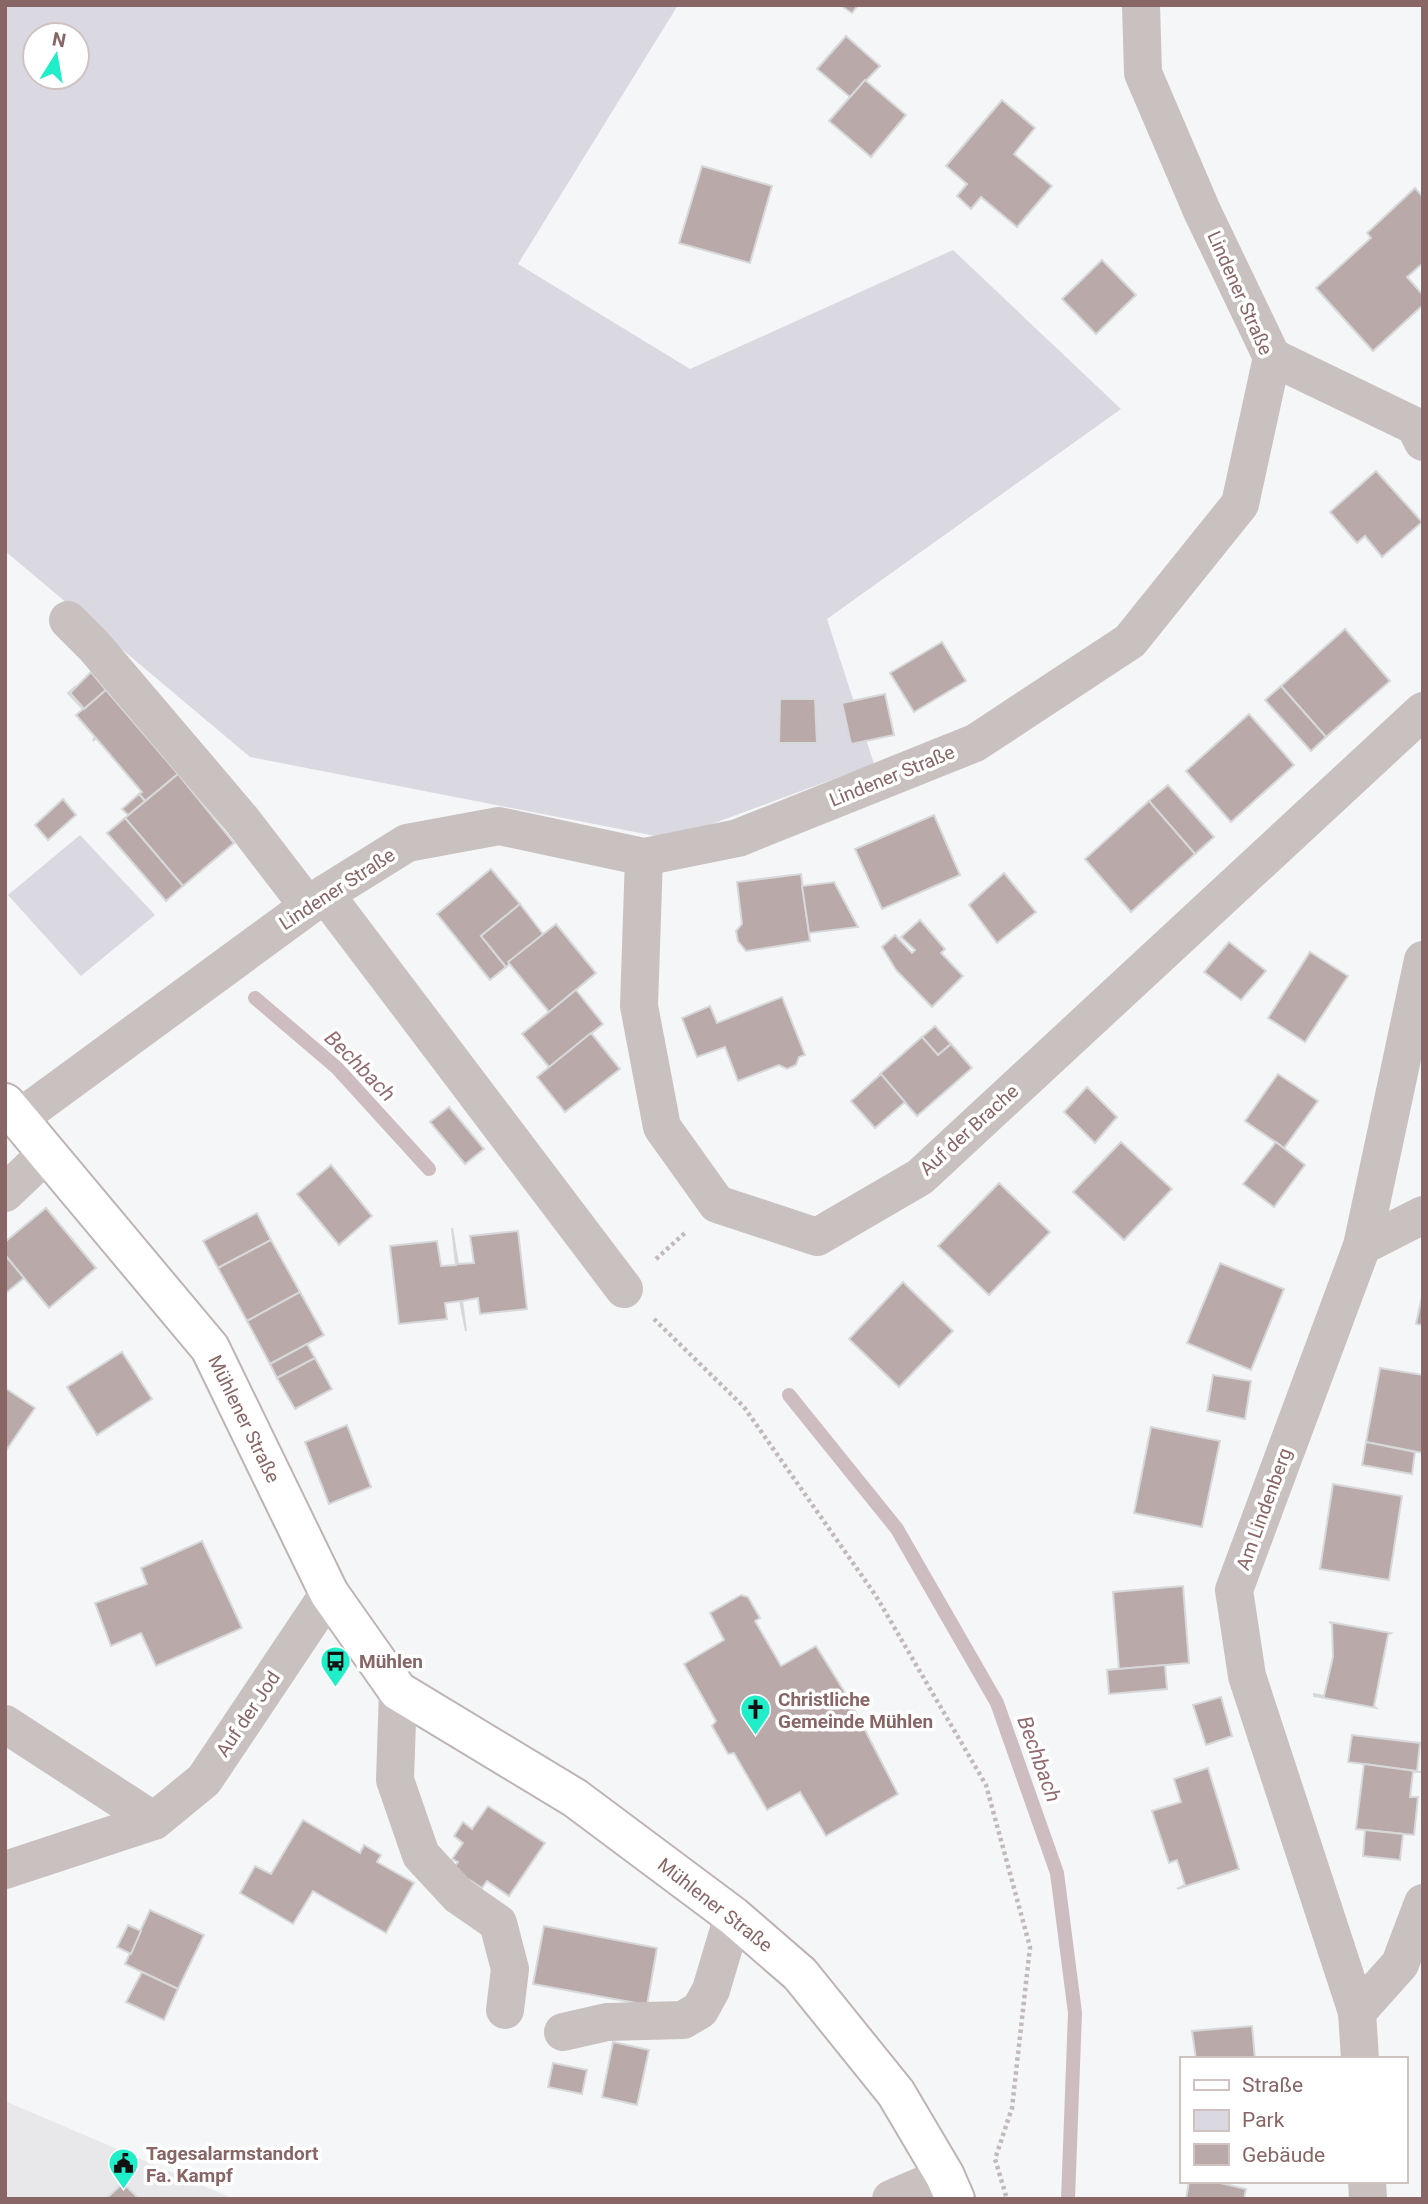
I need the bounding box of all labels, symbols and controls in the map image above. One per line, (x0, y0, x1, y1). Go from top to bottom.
north arrow (21, 21, 91, 91)
text: N (50, 27, 68, 52)
street label: Lindener Straße (1202, 228, 1278, 358)
street label: Lindener Straße (826, 740, 958, 812)
street label: Lindener Straße (275, 843, 399, 935)
water label: Bechbach (320, 1026, 400, 1106)
street label: Auf der Brache (915, 1080, 1023, 1180)
street label: Mühlener Straße (203, 1351, 285, 1487)
street label: Am Lindenberg (1231, 1445, 1297, 1573)
bus stop icon: Mühlen (319, 1644, 353, 1688)
place label: Mühlen (359, 1650, 423, 1673)
street label: Auf der Jod (211, 1667, 285, 1761)
place label: Christliche Gemeinde Mühlen (778, 1688, 933, 1733)
church icon: Christliche Gemeinde Mühlen (738, 1693, 772, 1737)
water label: Bechbach (1012, 1713, 1066, 1805)
street label: Mühlener Straße (653, 1853, 777, 1957)
legend (1180, 2057, 1407, 2183)
text: Straße (1242, 2073, 1303, 2097)
text: Park (1242, 2108, 1285, 2132)
place label: Tagesalarmstandort Fa. Kampf (146, 2142, 319, 2187)
text: Gebäude (1242, 2143, 1325, 2167)
public building icon: Tagesalarmstandort Fa. Kampf (106, 2147, 140, 2191)

